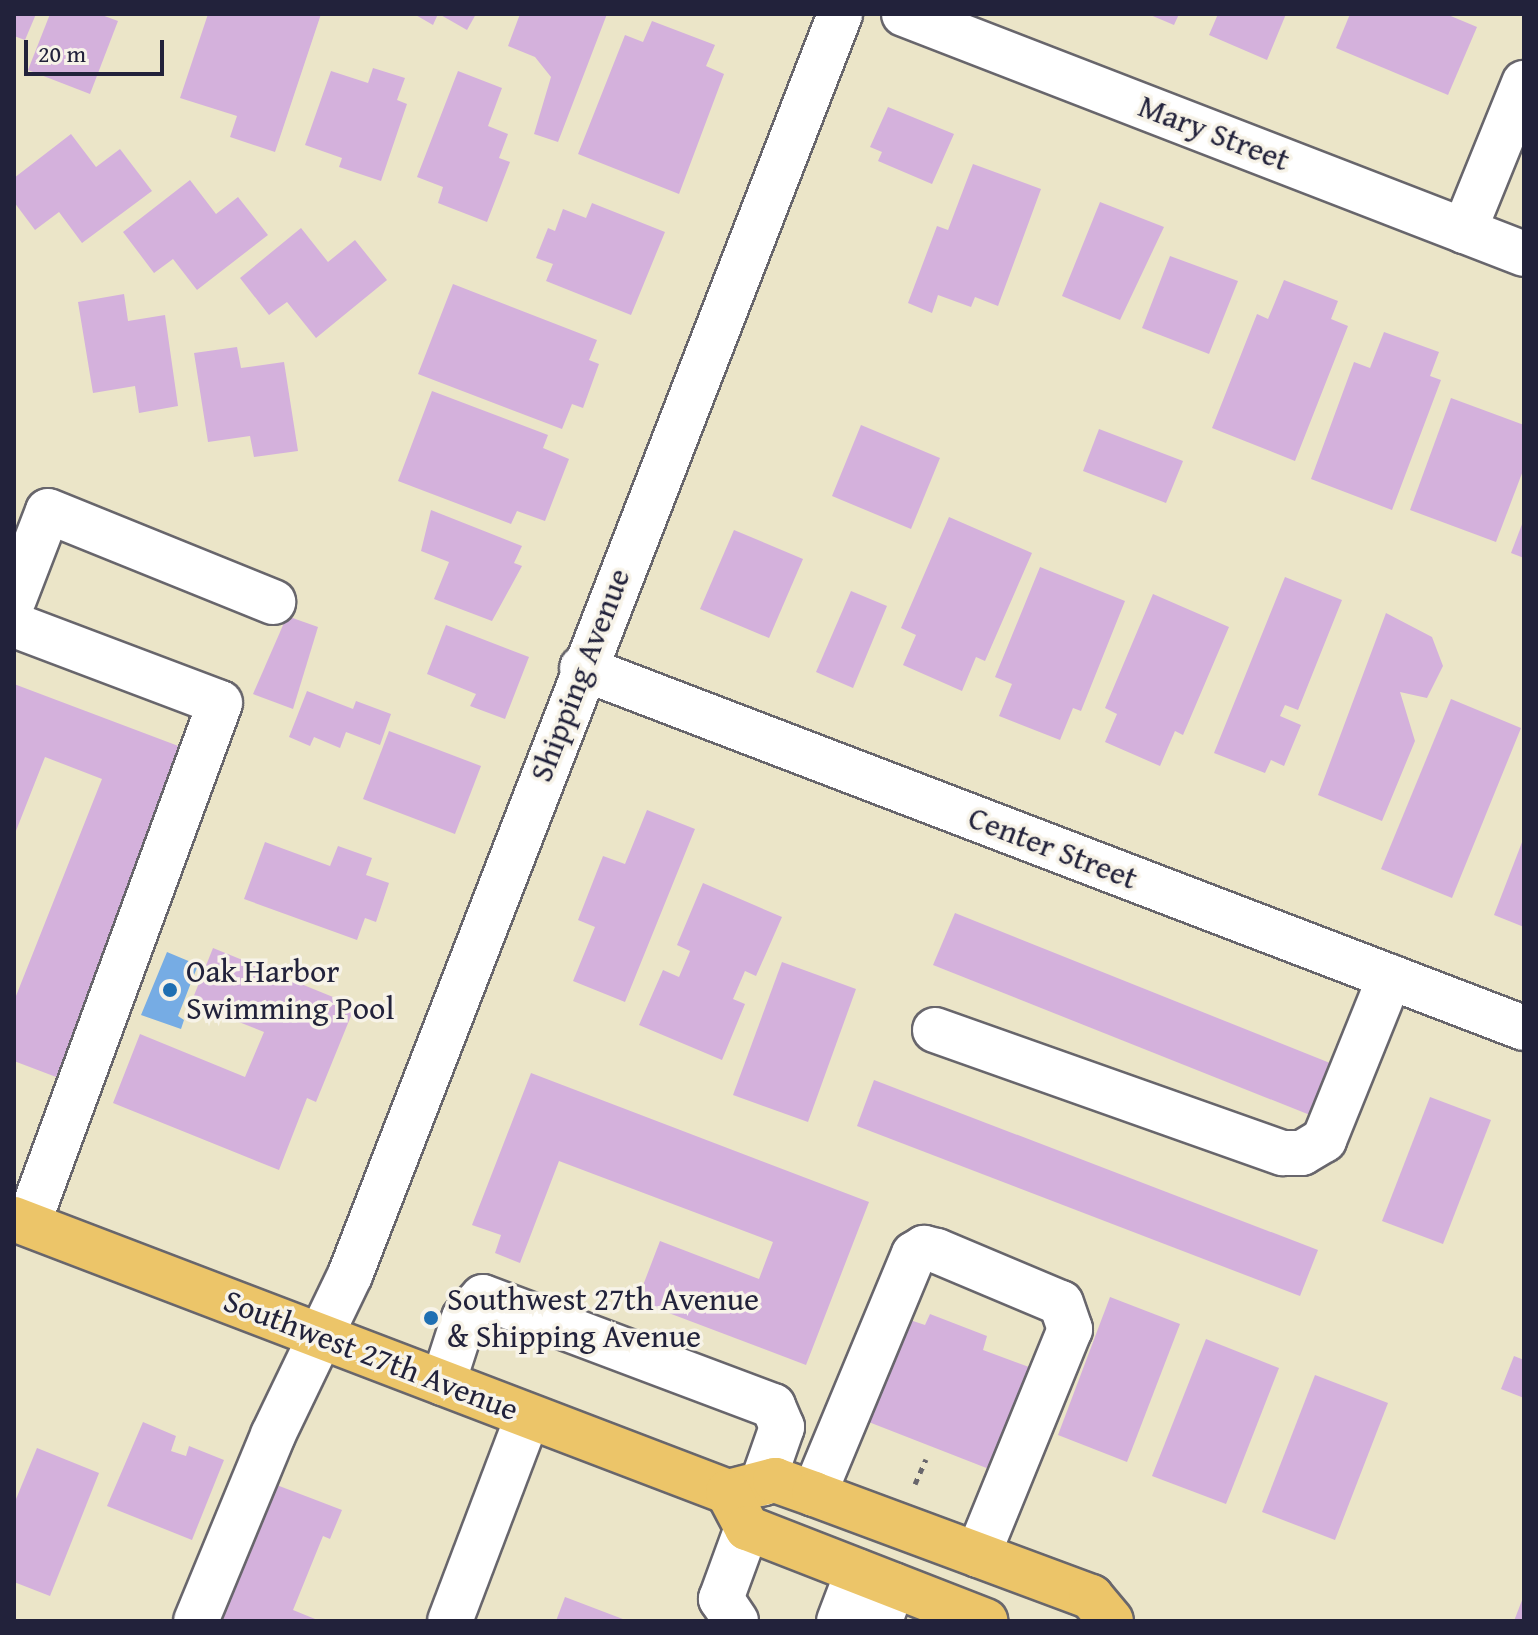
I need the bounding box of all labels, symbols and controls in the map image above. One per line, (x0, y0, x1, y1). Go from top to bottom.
scale bar (28, 24, 168, 74)
text: 20 m (38, 36, 86, 71)
street label: Mary Street (1133, 87, 1295, 179)
street label: Shipping Avenue (522, 563, 638, 787)
street label: Center Street (963, 798, 1143, 898)
place label: Oak Harbor Swimming Pool (186, 953, 394, 1028)
marker: Oak Harbor Swimming Pool (161, 981, 179, 999)
street label: Southwest 27th Avenue (218, 1281, 524, 1429)
place label: Southwest 27th Avenue & Shipping Avenue (447, 1281, 759, 1356)
marker: Southwest 27th Avenue & Shipping Avenue (422, 1309, 440, 1327)

